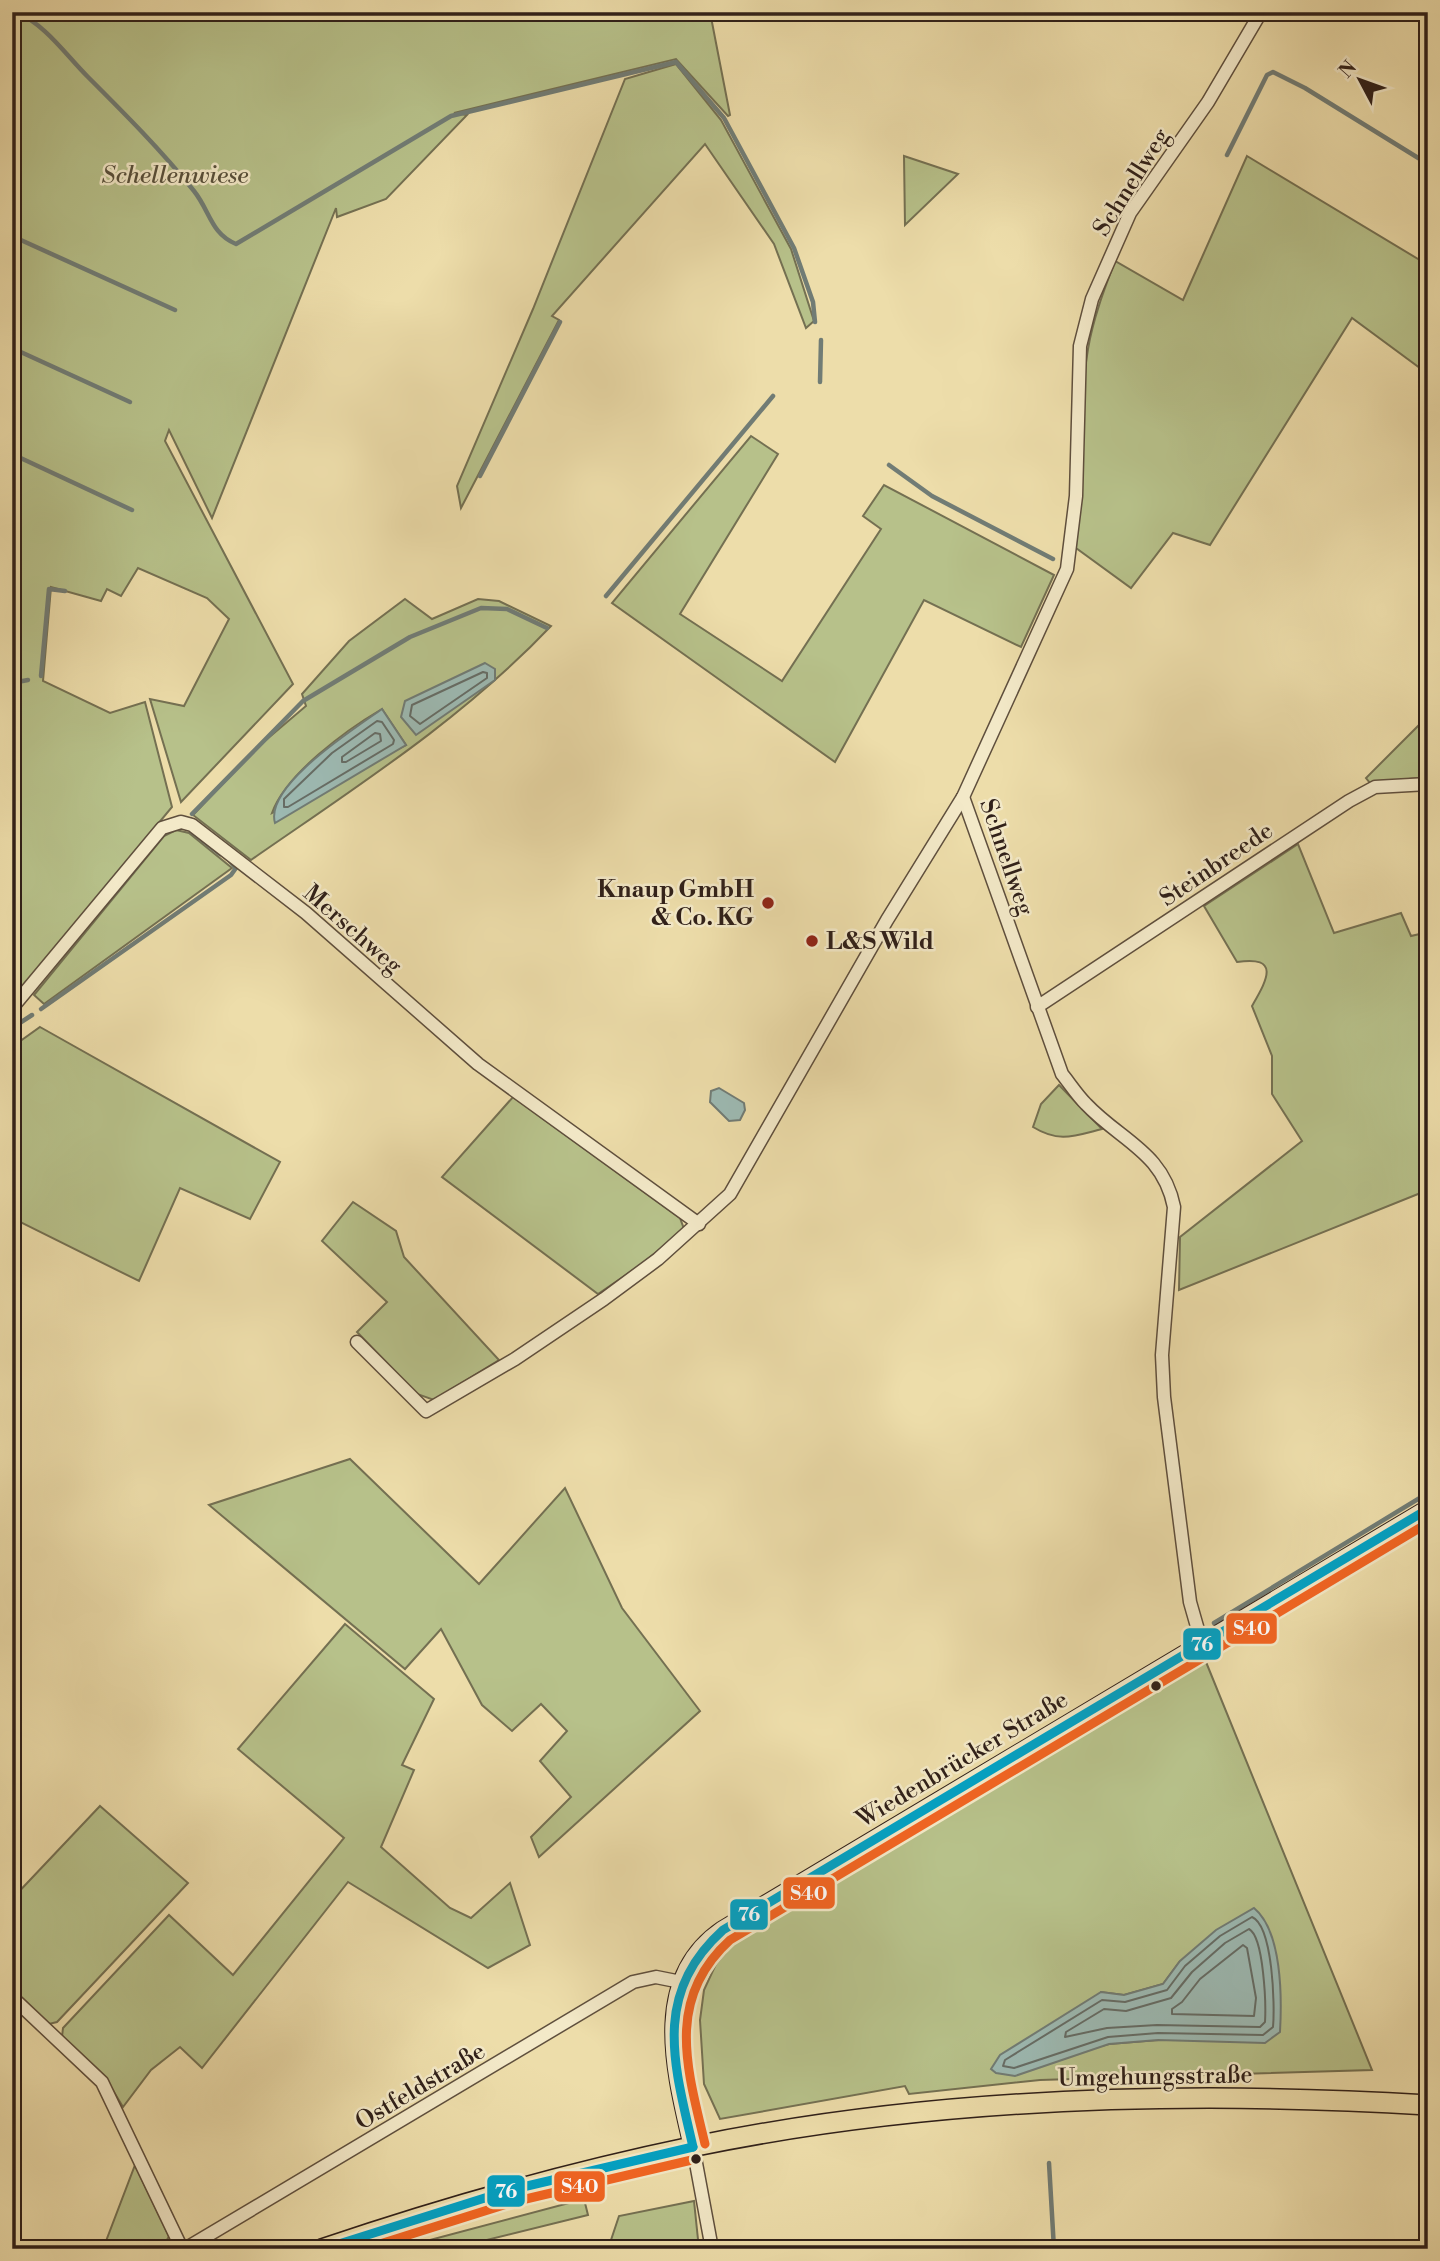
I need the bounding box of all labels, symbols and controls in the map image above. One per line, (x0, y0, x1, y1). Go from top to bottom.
north arrow (1324, 46, 1394, 116)
text: N (1334, 56, 1362, 83)
street label: Schnellweg (1087, 123, 1177, 242)
park label: Schellenwiese (102, 161, 248, 191)
street label: Schnellweg (972, 795, 1040, 920)
street label: Steinbreede (1154, 816, 1279, 914)
place label: Knaup GmbH & Co. KG (597, 875, 754, 933)
street label: Merschweg (297, 879, 408, 981)
marker: Knaup GmbH & Co. KG (760, 895, 776, 911)
place label: L&S Wild (826, 927, 934, 957)
marker: L&S Wild (804, 933, 820, 949)
line badge: S40 (1225, 1612, 1278, 1645)
text: S40 (1233, 1617, 1271, 1641)
line badge: 76 (1182, 1627, 1222, 1661)
text: 76 (1191, 1633, 1213, 1657)
unlabelled marker (1149, 1679, 1163, 1693)
street label: Wiedenbrücker Straße (850, 1685, 1074, 1835)
line badge: S40 (782, 1876, 836, 1910)
text: S40 (790, 1882, 828, 1906)
line badge: 76 (729, 1898, 769, 1931)
text: 76 (738, 1903, 760, 1927)
street label: Ostfeldstraße (350, 2036, 491, 2137)
street label: Umgehungsstraße (1057, 2060, 1253, 2094)
unlabelled marker (689, 2152, 703, 2166)
line badge: S40 (553, 2170, 606, 2203)
line badge: 76 (486, 2174, 526, 2208)
text: S40 (561, 2175, 599, 2199)
text: 76 (495, 2180, 517, 2204)

